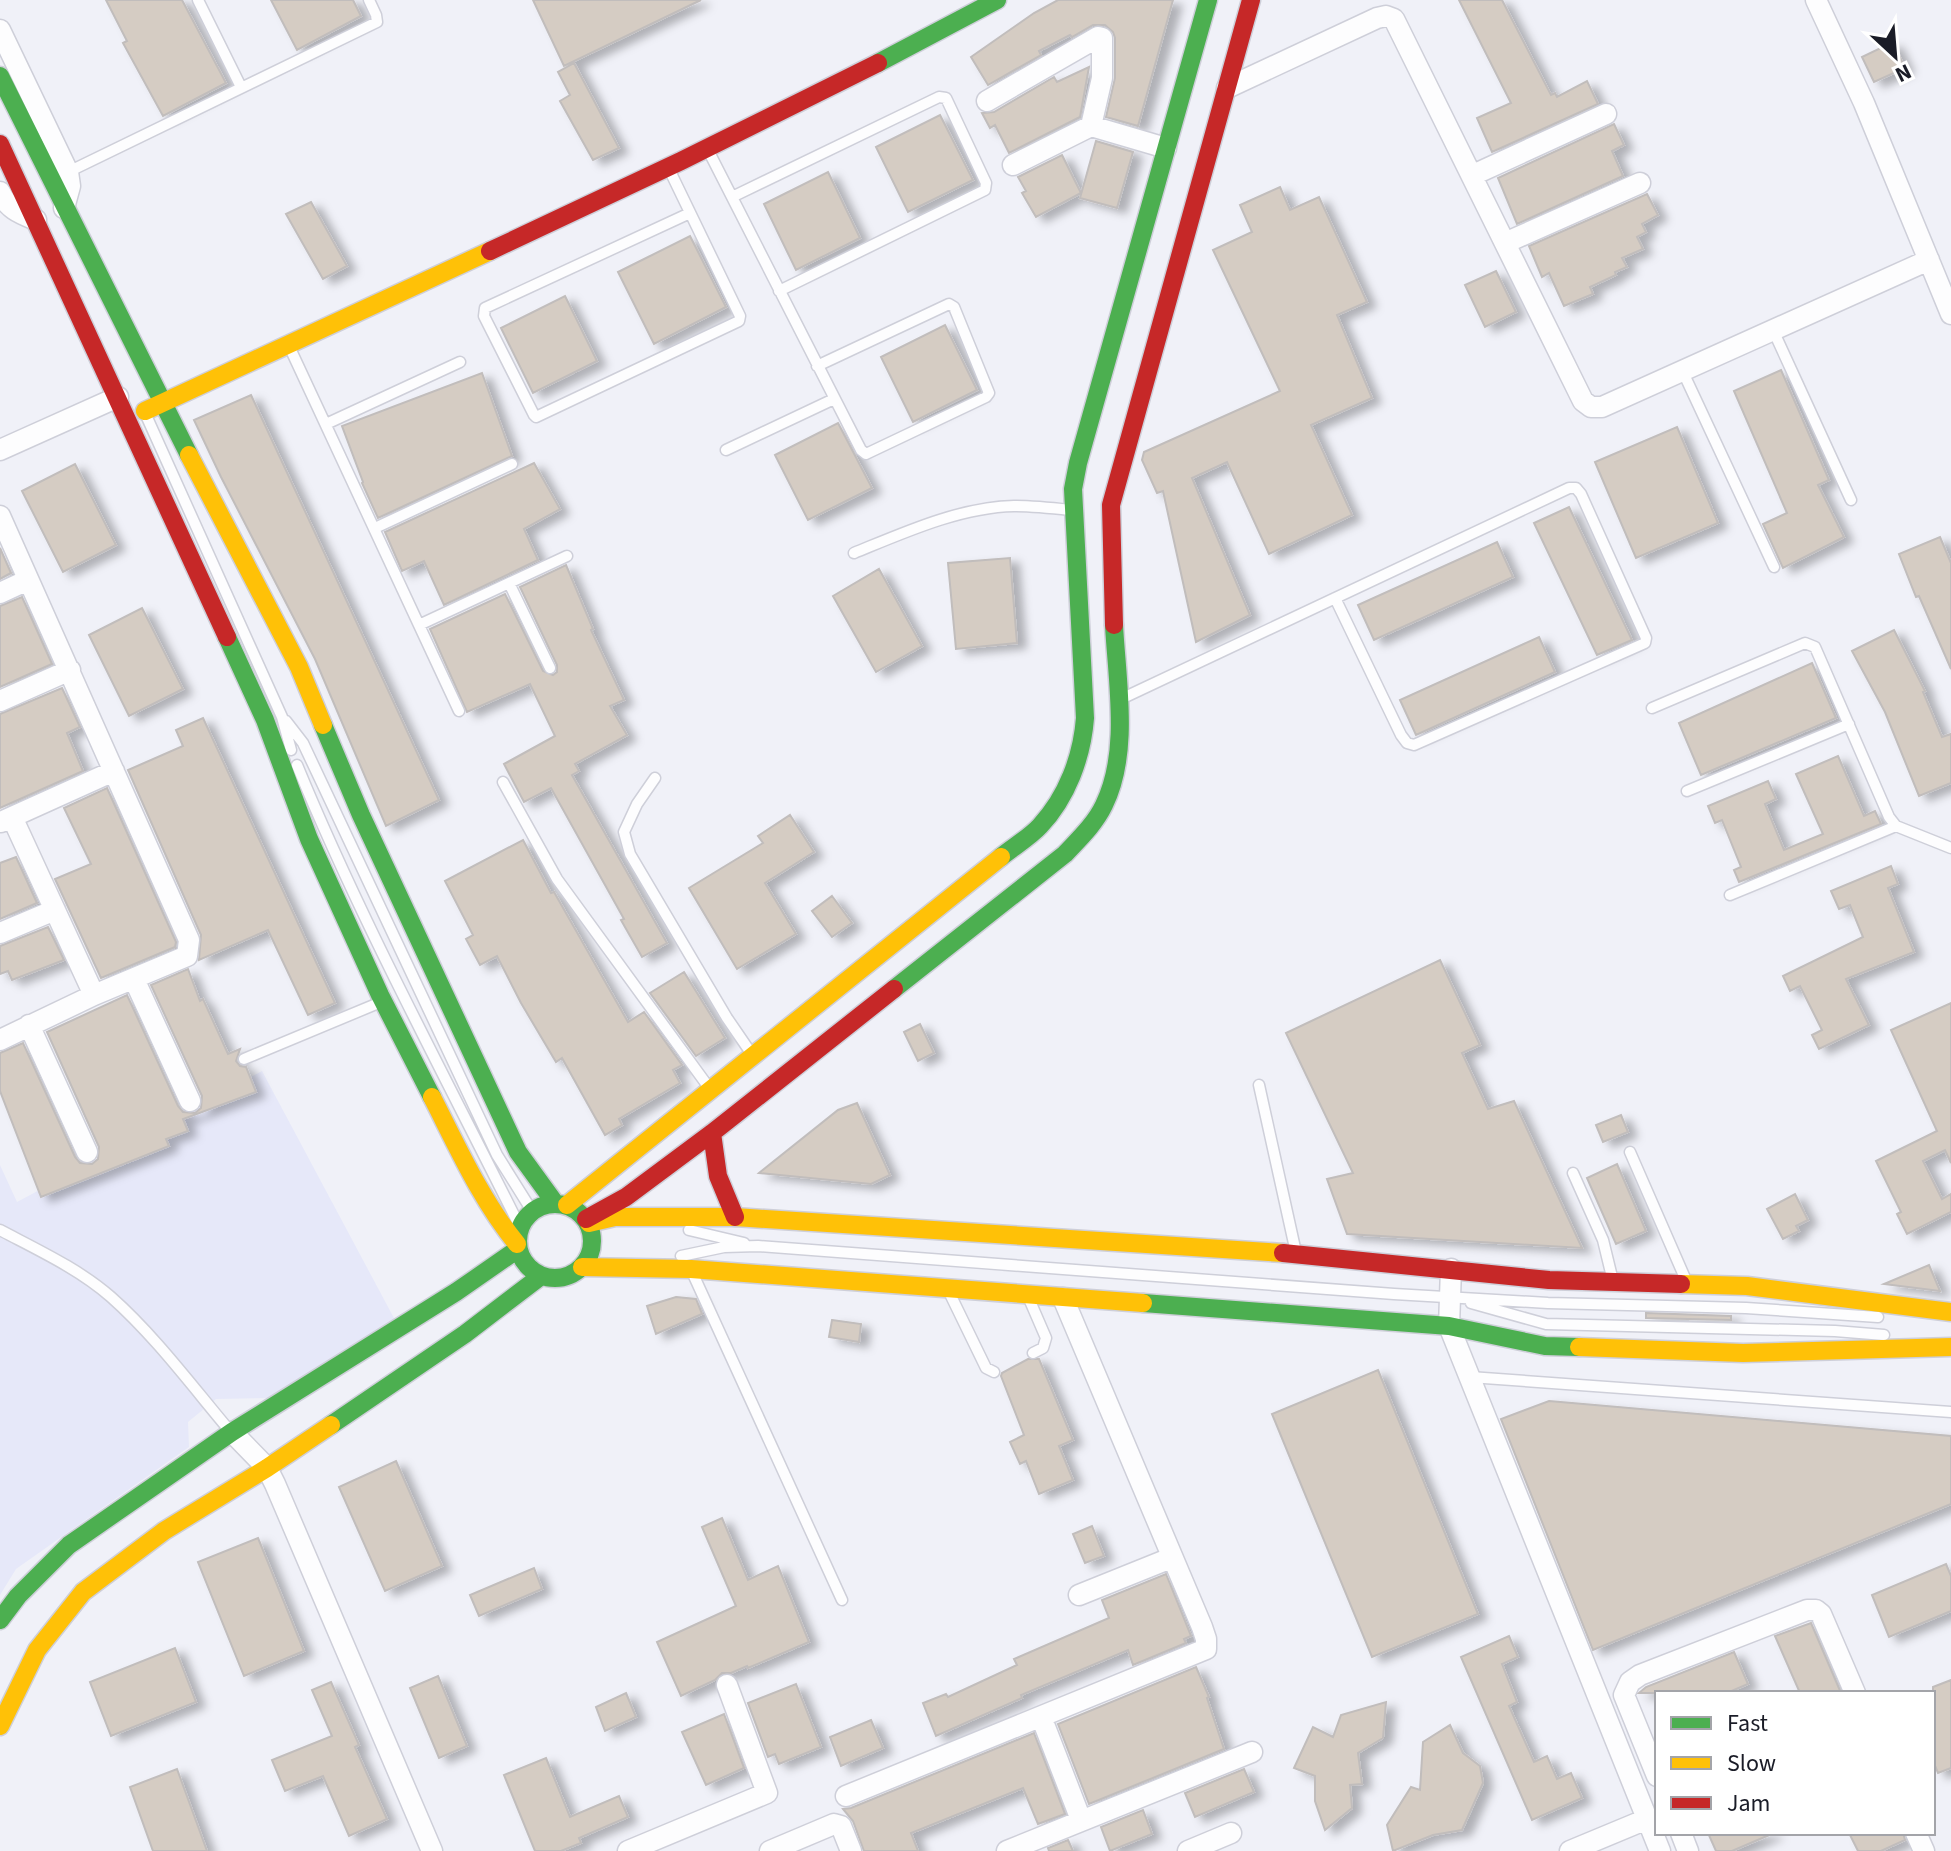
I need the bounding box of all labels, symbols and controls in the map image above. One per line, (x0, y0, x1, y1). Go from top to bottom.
north arrow (1855, 16, 1935, 96)
text: N (1890, 55, 1917, 91)
legend (1655, 1691, 1935, 1835)
text: Fast (1727, 1706, 1768, 1741)
text: Slow (1727, 1746, 1776, 1781)
text: Jam (1727, 1786, 1771, 1821)

